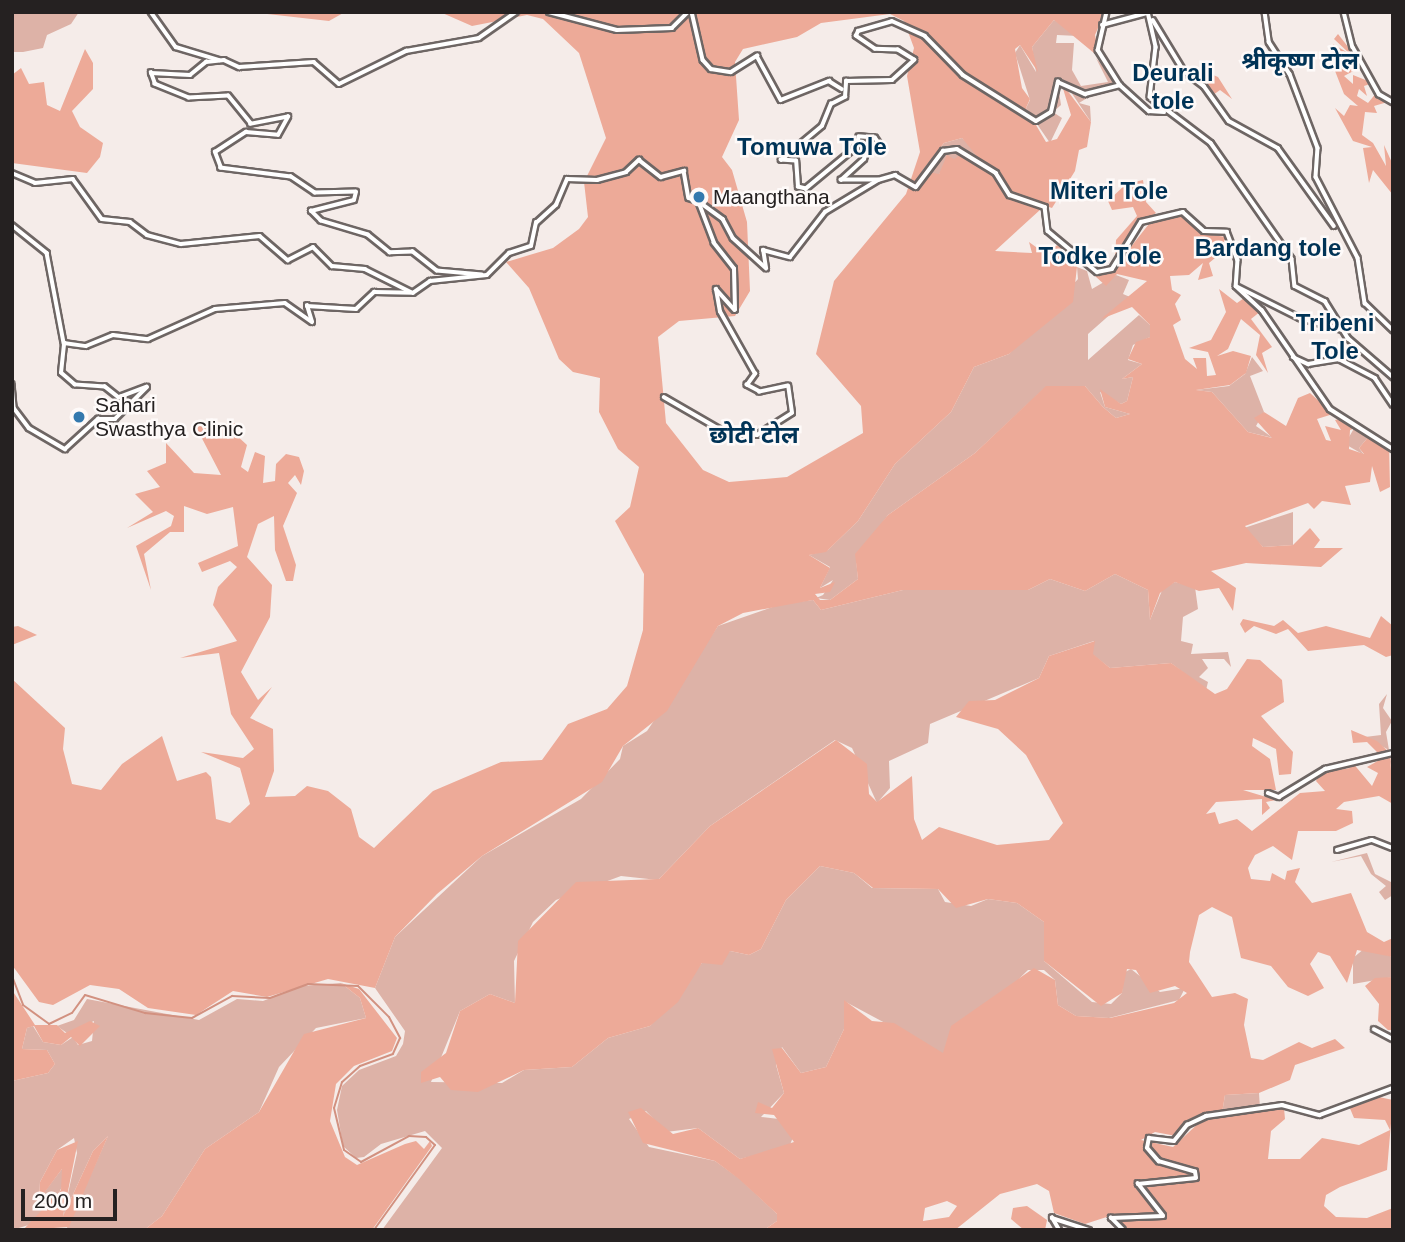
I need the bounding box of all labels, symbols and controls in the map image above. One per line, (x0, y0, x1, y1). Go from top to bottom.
district label: श्रीकृष्ण टोल (1241, 47, 1359, 75)
district label: Deurali tole (1132, 59, 1214, 115)
district label: Tomuwa Tole (737, 133, 887, 161)
district label: Miteri Tole (1050, 177, 1168, 205)
place label: Maangthana (713, 184, 830, 210)
marker: Maangthana (691, 189, 707, 205)
district label: Bardang tole (1195, 234, 1341, 262)
district label: Todke Tole (1038, 242, 1162, 270)
district label: Tribeni Tole (1296, 309, 1374, 365)
place label: Sahari Swasthya Clinic (95, 392, 243, 442)
marker: Sahari Swasthya Clinic (69, 407, 89, 427)
district label: छोटी टोल (709, 421, 799, 449)
scale bar (24, 1176, 121, 1220)
text: 200 m (34, 1189, 92, 1212)

